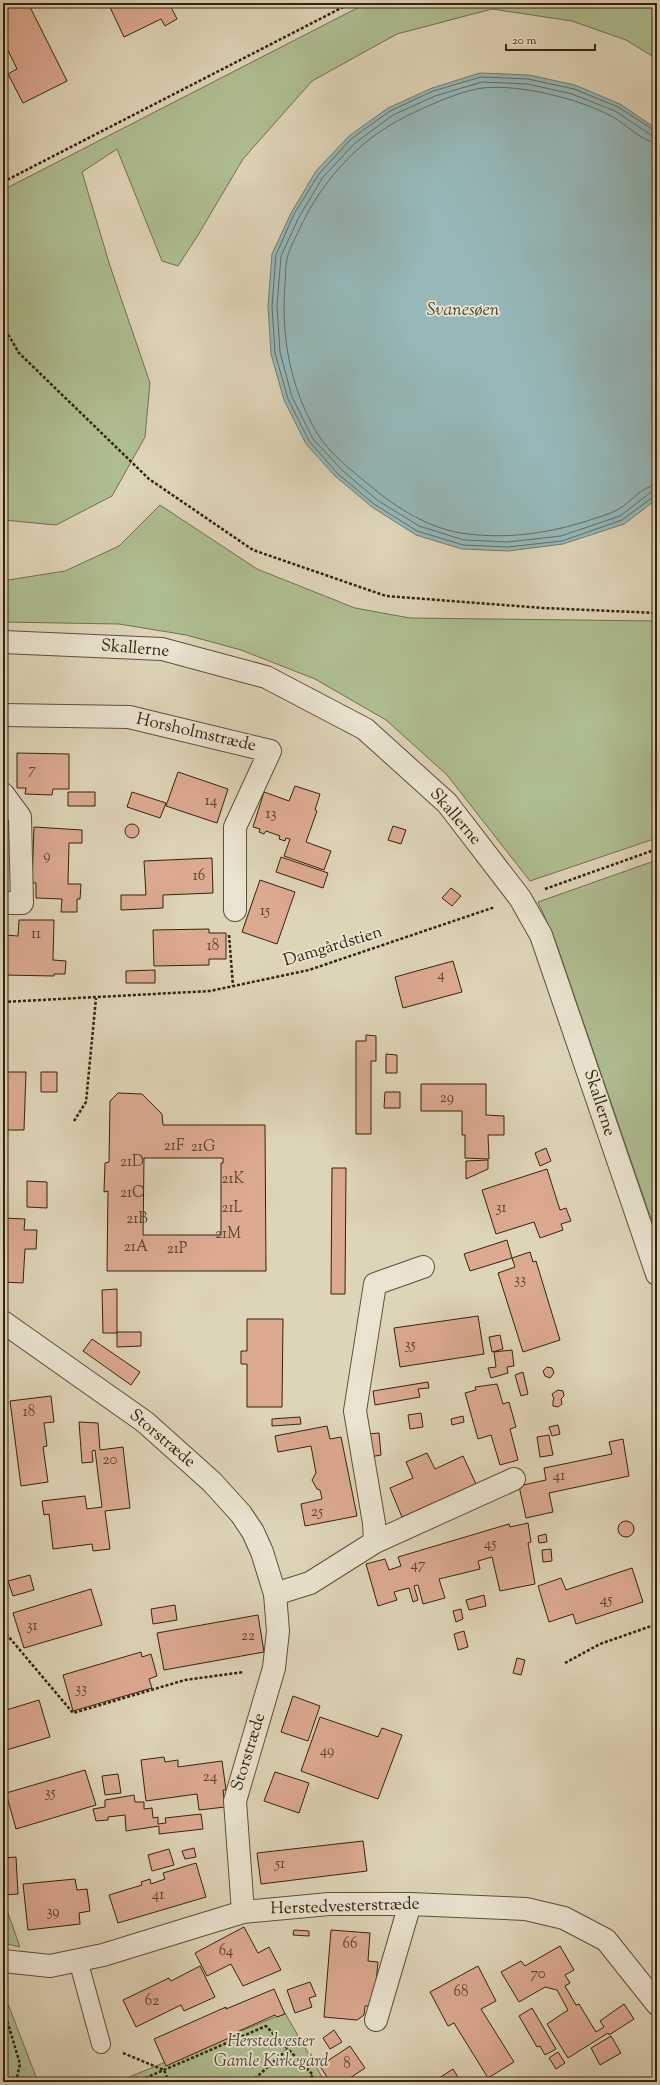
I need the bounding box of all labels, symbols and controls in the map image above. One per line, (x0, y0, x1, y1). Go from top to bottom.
scale bar (506, 26, 595, 52)
text: 20 m (512, 32, 537, 50)
water label: Svanesøen (427, 298, 500, 324)
street label: Skallerne (100, 634, 170, 664)
street label: Horsholmstræde (134, 708, 258, 758)
house number: 7 (28, 760, 36, 781)
street label: Skallerne (423, 783, 487, 851)
house number: 14 (205, 791, 218, 812)
house number: 13 (265, 804, 277, 825)
house number: 9 (43, 846, 51, 867)
house number: 16 (193, 866, 205, 887)
house number: 15 (260, 901, 270, 922)
street label: Damgårdstien (281, 921, 385, 973)
house number: 11 (31, 924, 41, 945)
house number: 18 (207, 936, 219, 957)
house number: 4 (437, 965, 445, 986)
street label: Skallerne (577, 1067, 621, 1139)
house number: 29 (440, 1088, 454, 1109)
house number: 21F (164, 1136, 185, 1157)
house number: 21G (191, 1137, 215, 1158)
house number: 21D (120, 1152, 144, 1173)
house number: 21K (222, 1169, 245, 1190)
house number: 21C (120, 1183, 144, 1204)
house number: 21L (221, 1198, 243, 1219)
house number: 31 (495, 1198, 507, 1219)
house number: 21B (126, 1209, 148, 1230)
house number: 21M (215, 1224, 241, 1245)
house number: 21A (124, 1237, 148, 1258)
house number: 21P (167, 1239, 188, 1260)
house number: 33 (514, 1270, 526, 1291)
house number: 35 (404, 1335, 416, 1356)
house number: 18 (23, 1402, 35, 1423)
street label: Storstræde (124, 1404, 200, 1474)
house number: 20 (103, 1450, 118, 1471)
house number: 41 (553, 1466, 565, 1487)
house number: 25 (311, 1502, 323, 1523)
house number: 45 (484, 1534, 496, 1555)
house number: 47 (410, 1555, 426, 1576)
house number: 45 (600, 1590, 612, 1611)
house number: 31 (26, 1616, 38, 1637)
house number: 22 (241, 1626, 255, 1647)
house number: 33 (75, 1679, 87, 1700)
street label: Storstræde (226, 1710, 272, 1794)
house number: 49 (320, 1741, 334, 1762)
house number: 24 (203, 1767, 218, 1788)
house number: 35 (44, 1783, 56, 1804)
house number: 51 (274, 1854, 285, 1875)
house number: 41 (152, 1885, 164, 1906)
street label: Herstedvesterstræde (270, 1892, 420, 1922)
house number: 39 (46, 1902, 60, 1923)
house number: 66 (343, 1934, 357, 1955)
house number: 64 (219, 1941, 234, 1962)
house number: 70 (530, 1964, 546, 1985)
house number: 68 (454, 1982, 468, 2003)
house number: 62 (145, 1991, 159, 2012)
park label: Herstedvester Gamle Kirkegård (214, 2030, 329, 2074)
house number: 8 (343, 2054, 351, 2075)

